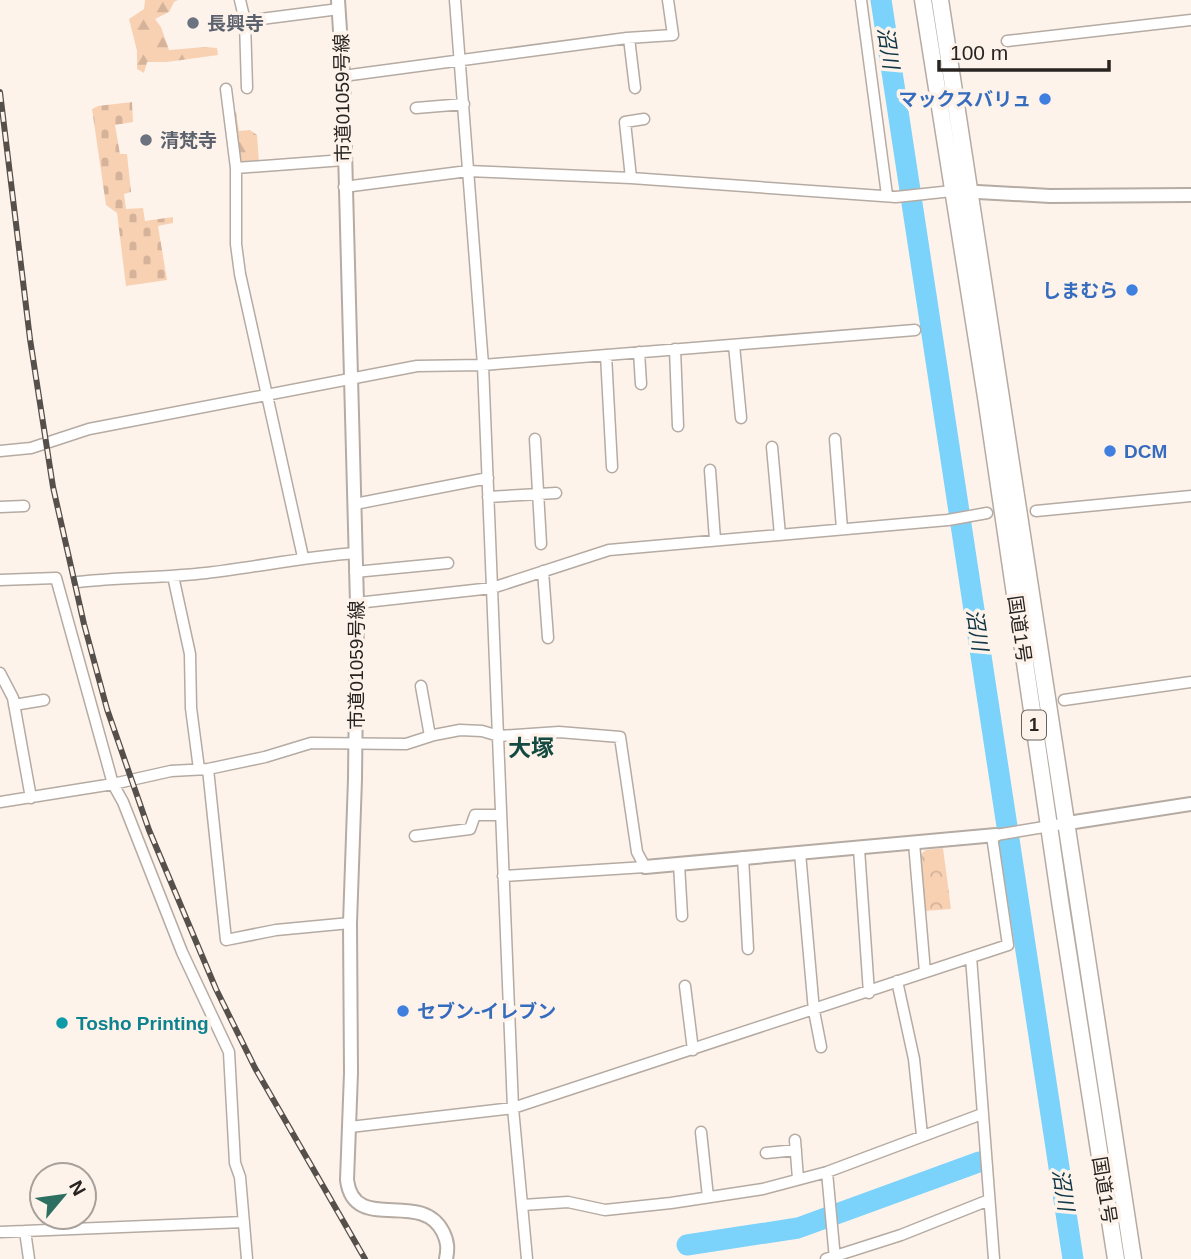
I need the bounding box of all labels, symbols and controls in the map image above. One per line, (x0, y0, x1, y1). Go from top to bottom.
place label: 長興寺 (207, 13, 264, 34)
marker: 長興寺 (185, 15, 201, 31)
water label: 沼川 (874, 25, 903, 72)
scale bar (939, 28, 1109, 72)
street label: 市道01059号線 (331, 33, 354, 163)
text: 100 m (950, 41, 1008, 64)
place label: マックスバリュ (899, 89, 1031, 110)
marker: マックスバリュ (1037, 91, 1053, 107)
place label: 清梵寺 (160, 130, 217, 151)
marker: 清梵寺 (138, 132, 154, 148)
place label: しまむら (1042, 280, 1118, 301)
marker: しまむら (1124, 282, 1140, 298)
place label: DCM (1124, 441, 1167, 462)
marker: DCM (1102, 443, 1118, 459)
street label: 国道1号 (1004, 594, 1035, 664)
street label: 市道01059号線 (346, 601, 367, 729)
water label: 沼川 (963, 607, 992, 654)
road number: 1 (1022, 710, 1046, 740)
district label: 大塚 (508, 735, 554, 761)
place label: セブン-イレブン (417, 1001, 556, 1022)
marker: セブン-イレブン (395, 1003, 411, 1019)
place label: Tosho Printing (76, 1013, 209, 1034)
marker: Tosho Printing (54, 1015, 70, 1031)
street label: 国道1号 (1089, 1155, 1120, 1225)
north arrow (28, 1161, 98, 1231)
water label: 沼川 (1049, 1167, 1078, 1214)
text: N (65, 1177, 90, 1199)

